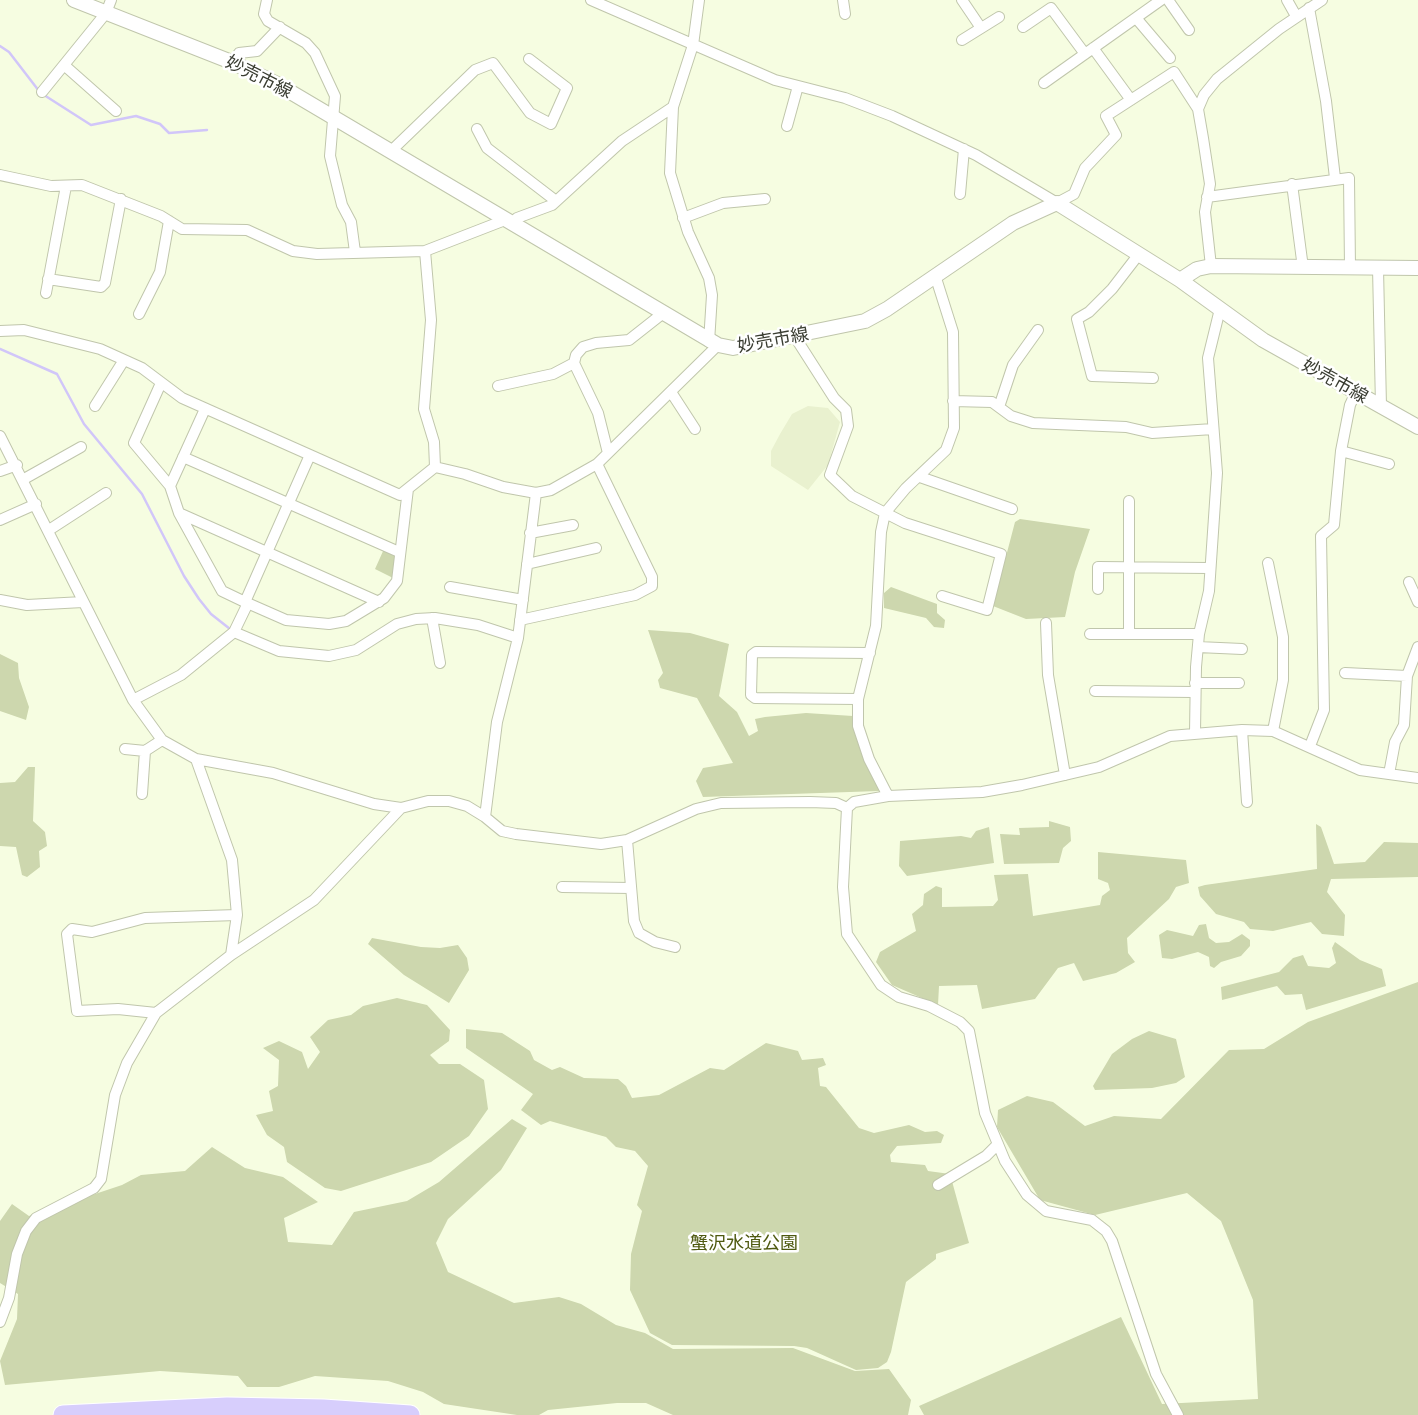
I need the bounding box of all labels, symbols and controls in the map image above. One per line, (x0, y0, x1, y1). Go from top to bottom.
street label: 妙売市線 (222, 51, 296, 103)
street label: 妙売市線 (736, 323, 810, 357)
street label: 妙売市線 (1298, 354, 1372, 408)
park label: 蟹沢水道公園 (690, 1232, 798, 1254)

